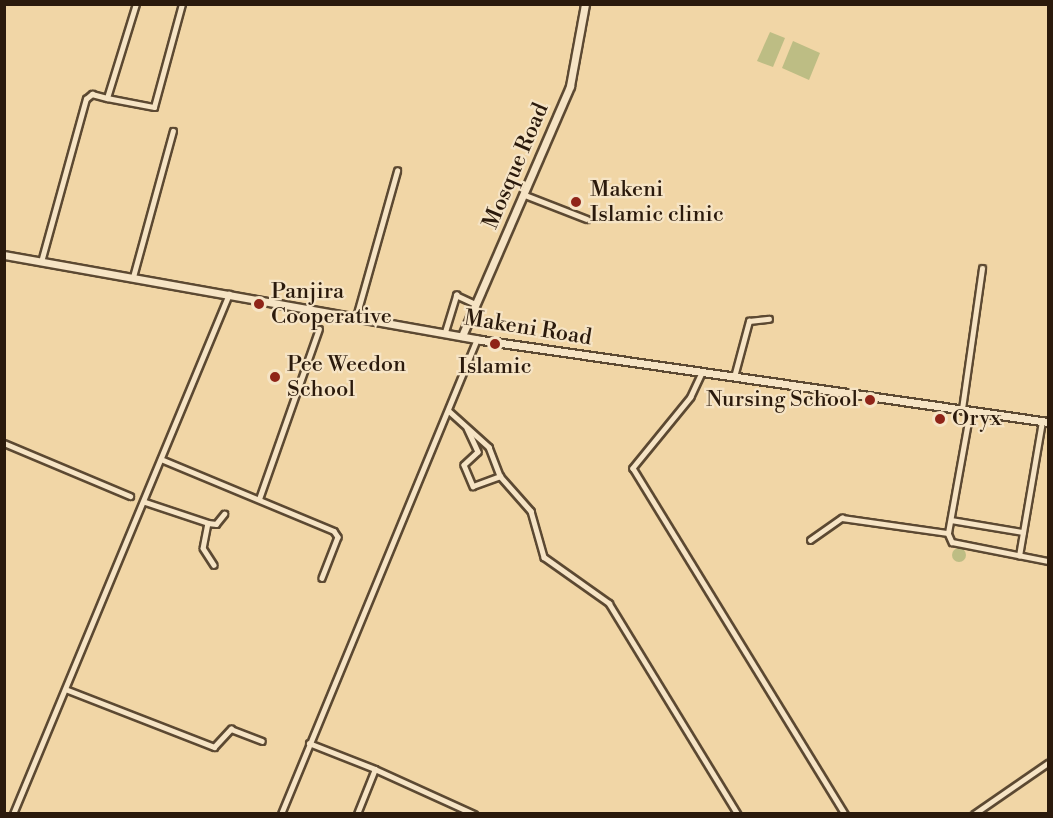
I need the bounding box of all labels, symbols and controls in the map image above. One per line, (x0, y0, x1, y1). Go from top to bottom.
street label: Mosque Road (478, 99, 554, 233)
place label: Makeni Islamic clinic (590, 176, 724, 228)
marker: Makeni Islamic clinic (567, 193, 585, 211)
place label: Panjira Cooperative (271, 278, 392, 330)
marker: Panjira Cooperative (252, 297, 266, 311)
street label: Makeni Road (462, 305, 594, 351)
marker: Islamic (488, 337, 502, 351)
place label: Pee Weedon School (287, 351, 406, 402)
place label: Islamic (458, 354, 532, 380)
marker: Pee Weedon School (268, 370, 282, 384)
place label: Nursing School (706, 387, 858, 413)
marker: Nursing School (863, 393, 877, 407)
place label: Oryx (952, 406, 1001, 432)
marker: Oryx (933, 412, 947, 426)

